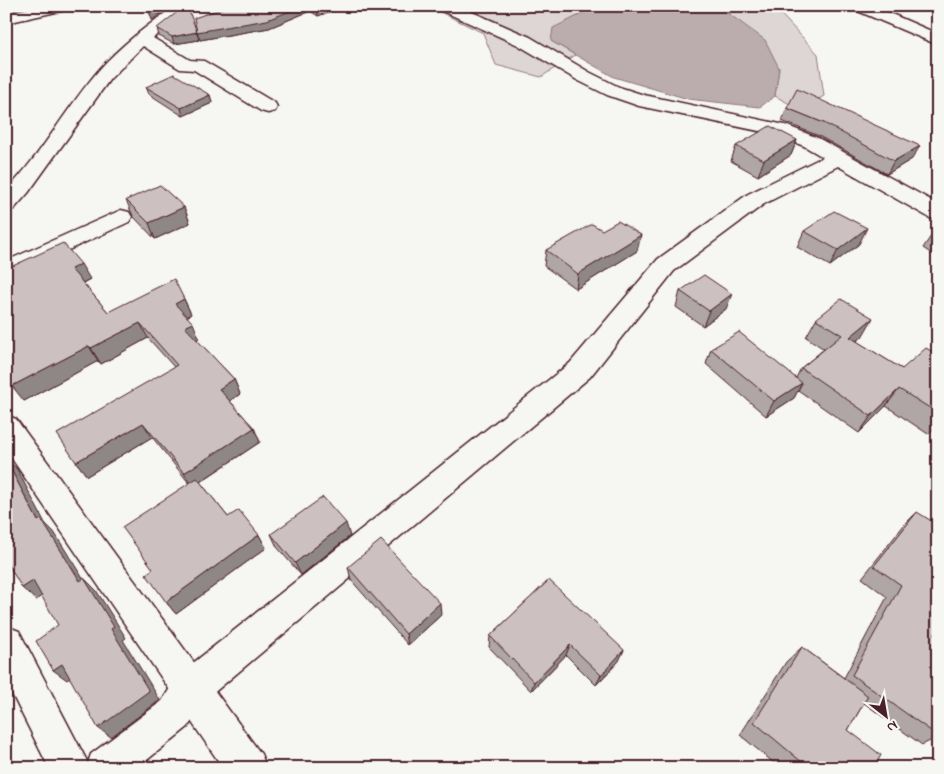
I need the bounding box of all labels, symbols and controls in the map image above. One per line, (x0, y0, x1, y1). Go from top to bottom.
north arrow (862, 692, 912, 742)
text: N (882, 714, 901, 737)

